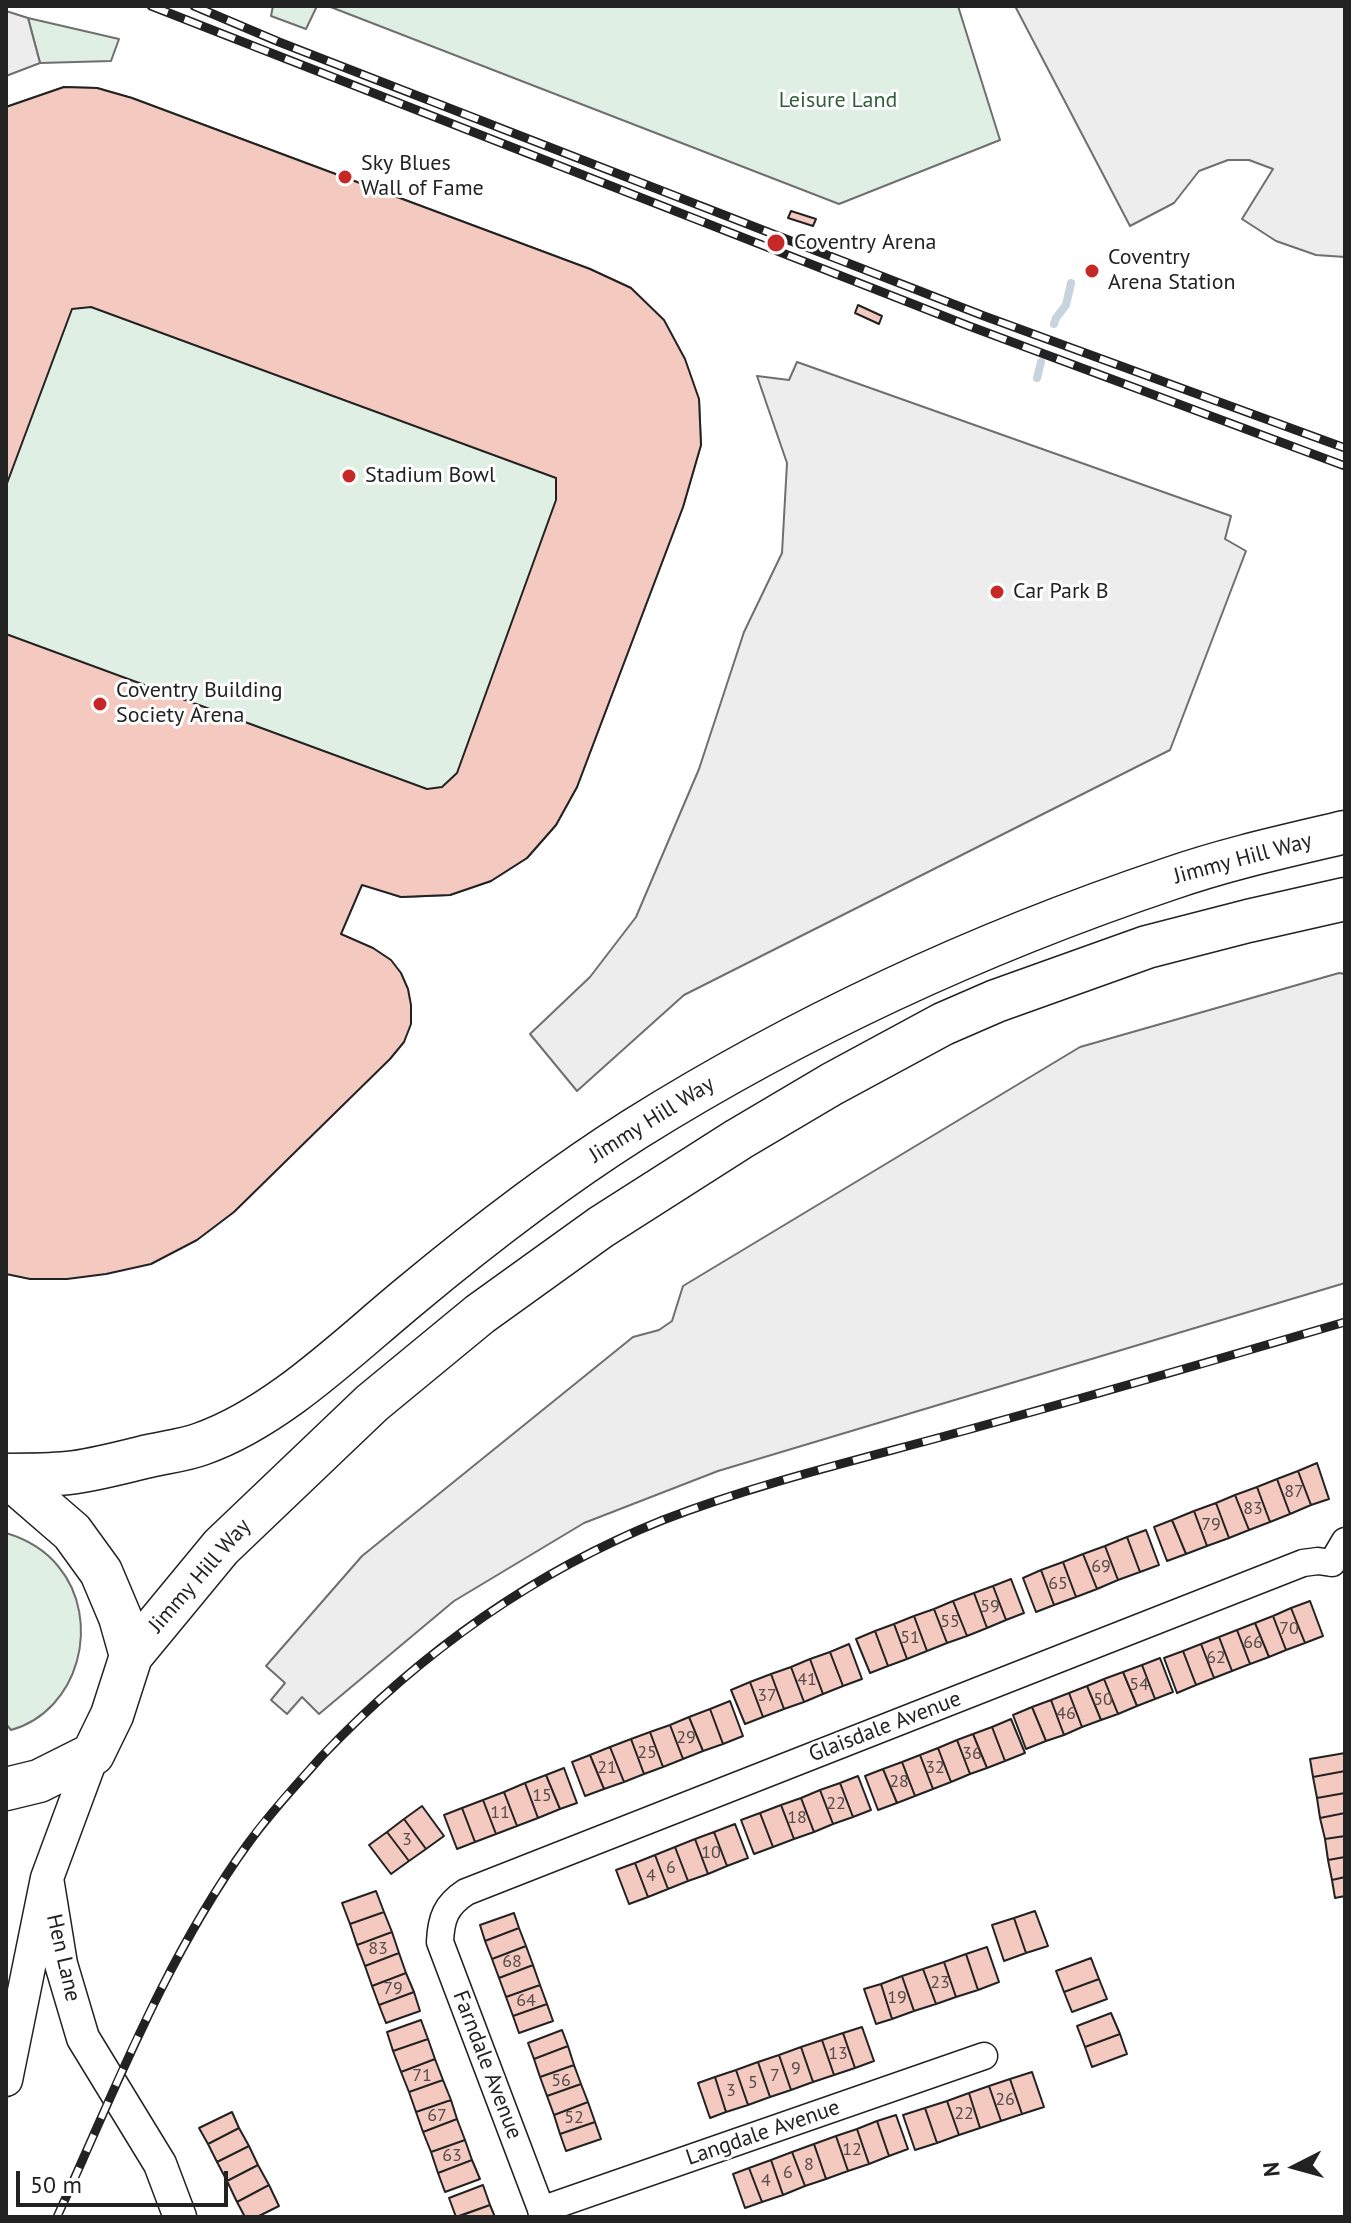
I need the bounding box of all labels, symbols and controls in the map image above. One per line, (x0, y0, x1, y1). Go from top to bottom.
park label: Leisure Land (779, 88, 897, 114)
place label: Sky Blues Wall of Fame (361, 151, 484, 202)
marker: Sky Blues Wall of Fame (336, 168, 354, 186)
place label: Coventry Arena (794, 230, 936, 256)
marker: Coventry Arena (765, 232, 787, 254)
place label: Coventry Arena Station (1108, 245, 1236, 296)
marker: Coventry Arena Station (1083, 262, 1101, 280)
place label: Stadium Bowl (365, 463, 495, 489)
marker: Stadium Bowl (340, 467, 358, 485)
place label: Car Park B (1013, 579, 1109, 605)
marker: Car Park B (988, 583, 1006, 601)
place label: Coventry Building Society Arena (116, 678, 283, 730)
marker: Coventry Building Society Arena (91, 695, 109, 713)
street label: Jimmy Hill Way (1171, 828, 1315, 890)
street label: Jimmy Hill Way (585, 1071, 719, 1169)
house number: 87 (1284, 1481, 1304, 1503)
house number: 83 (1243, 1498, 1263, 1520)
street label: Jimmy Hill Way (143, 1514, 257, 1638)
house number: 79 (1201, 1514, 1221, 1536)
house number: 69 (1091, 1556, 1111, 1578)
house number: 65 (1048, 1573, 1068, 1595)
house number: 59 (980, 1596, 1000, 1618)
house number: 55 (940, 1611, 960, 1633)
house number: 70 (1279, 1618, 1299, 1640)
house number: 51 (900, 1627, 920, 1649)
house number: 66 (1243, 1632, 1263, 1654)
house number: 62 (1206, 1647, 1226, 1669)
house number: 41 (797, 1669, 817, 1691)
house number: 54 (1129, 1674, 1149, 1696)
house number: 37 (757, 1685, 777, 1707)
street label: Glaisdale Avenue (805, 1686, 965, 1768)
house number: 50 (1093, 1689, 1113, 1711)
house number: 46 (1056, 1703, 1076, 1725)
house number: 29 (676, 1727, 696, 1749)
house number: 25 (637, 1742, 657, 1764)
house number: 36 (962, 1743, 982, 1765)
house number: 21 (597, 1757, 617, 1779)
house number: 32 (925, 1757, 945, 1779)
house number: 28 (889, 1771, 909, 1793)
house number: 15 (532, 1785, 552, 1807)
house number: 22 (826, 1793, 846, 1815)
house number: 11 (490, 1802, 510, 1824)
house number: 18 (787, 1807, 807, 1829)
house number: 3 (402, 1829, 412, 1851)
house number: 10 (701, 1842, 721, 1864)
house number: 6 (666, 1857, 676, 1879)
house number: 4 (646, 1865, 656, 1887)
street label: Hen Lane (40, 1912, 86, 2004)
house number: 83 (368, 1938, 388, 1960)
house number: 68 (502, 1951, 522, 1973)
house number: 23 (930, 1972, 950, 1994)
house number: 79 (383, 1978, 403, 2000)
street label: Farndale Avenue (447, 1987, 527, 2143)
house number: 19 (887, 1987, 907, 2009)
house number: 64 (516, 1990, 536, 2012)
house number: 13 (828, 2043, 848, 2065)
house number: 9 (791, 2058, 801, 2080)
house number: 71 (412, 2065, 432, 2087)
house number: 7 (770, 2065, 780, 2087)
house number: 56 (551, 2070, 571, 2092)
house number: 5 (748, 2072, 758, 2094)
house number: 3 (726, 2080, 736, 2102)
house number: 26 (995, 2089, 1015, 2111)
street label: Langdale Avenue (683, 2094, 843, 2172)
house number: 22 (954, 2103, 974, 2125)
house number: 67 (427, 2105, 447, 2127)
house number: 52 (564, 2107, 584, 2129)
north arrow (1255, 2127, 1335, 2207)
house number: 12 (842, 2139, 862, 2161)
house number: 63 (442, 2145, 462, 2167)
house number: 8 (804, 2154, 814, 2176)
scale bar (20, 2155, 232, 2205)
text: N (1256, 2161, 1286, 2178)
house number: 6 (783, 2162, 793, 2184)
text: 50 m (30, 2169, 82, 2200)
house number: 4 (761, 2170, 771, 2192)

